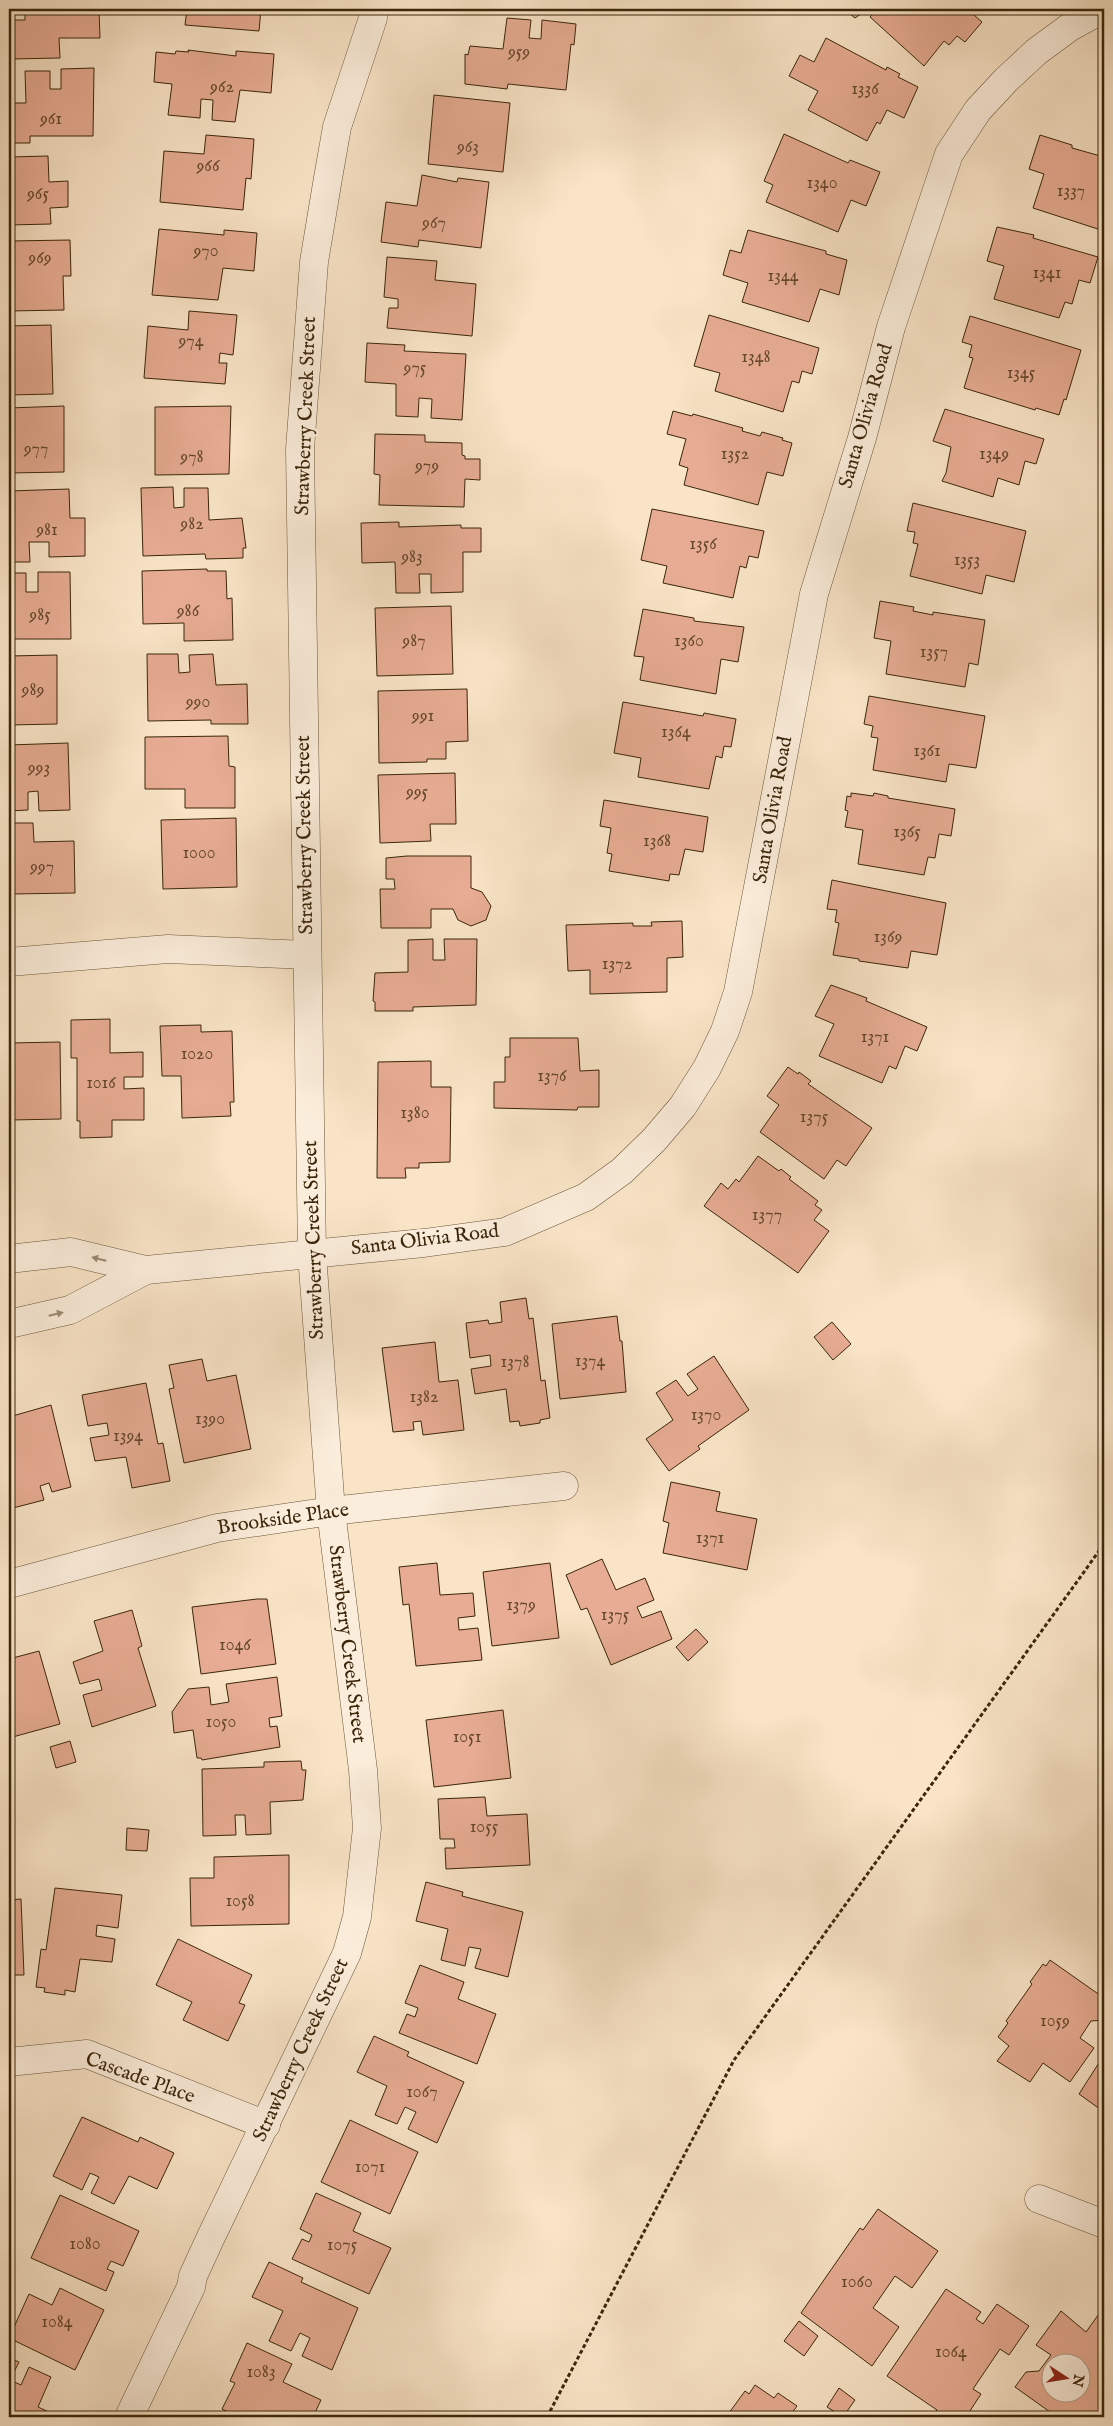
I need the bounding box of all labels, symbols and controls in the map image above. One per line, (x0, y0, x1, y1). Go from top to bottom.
house number: 959 (507, 41, 530, 64)
house number: 962 (209, 76, 234, 99)
house number: 1336 (851, 78, 879, 101)
house number: 961 (39, 108, 62, 131)
house number: 963 (456, 136, 479, 159)
house number: 966 (195, 155, 220, 178)
house number: 1340 (806, 172, 838, 195)
house number: 1337 (1057, 180, 1085, 203)
house number: 965 (26, 183, 49, 206)
house number: 967 (421, 212, 446, 235)
house number: 970 (192, 240, 219, 263)
house number: 969 (27, 247, 52, 270)
house number: 1341 (1033, 262, 1061, 285)
house number: 1344 (767, 265, 799, 288)
street label: Strawberry Creek Street (290, 316, 322, 516)
house number: 974 (177, 330, 204, 353)
street label: Santa Olivia Road (833, 341, 899, 491)
house number: 1348 (741, 346, 771, 369)
house number: 975 (403, 357, 427, 380)
house number: 1345 (1007, 362, 1036, 385)
house number: 977 (23, 438, 48, 461)
house number: 1352 (721, 443, 749, 466)
house number: 1349 (979, 443, 1009, 466)
house number: 978 (179, 446, 204, 469)
house number: 979 (414, 455, 439, 478)
house number: 982 (179, 513, 204, 536)
house number: 981 (35, 519, 58, 542)
house number: 1356 (689, 533, 717, 556)
house number: 983 (400, 546, 423, 569)
house number: 1353 (954, 549, 980, 572)
house number: 986 (176, 600, 200, 623)
house number: 985 (28, 604, 51, 627)
house number: 987 (401, 630, 426, 653)
house number: 1360 (674, 630, 704, 653)
house number: 1357 (920, 641, 948, 664)
house number: 989 (21, 679, 44, 702)
house number: 990 (185, 691, 210, 714)
house number: 991 (411, 705, 434, 728)
house number: 1364 (661, 721, 691, 744)
street label: Santa Olivia Road (748, 734, 798, 886)
street label: Strawberry Creek Street (291, 735, 319, 935)
house number: 1361 (913, 740, 941, 763)
house number: 993 (27, 757, 50, 780)
house number: 995 (405, 781, 429, 804)
house number: 1365 (893, 821, 921, 844)
house number: 1368 (643, 830, 671, 853)
house number: 1000 (182, 842, 216, 865)
house number: 997 (29, 856, 54, 879)
house number: 1369 (874, 926, 902, 949)
house number: 1372 (602, 953, 632, 976)
house number: 1371 (861, 1026, 889, 1049)
house number: 1020 (181, 1043, 213, 1066)
house number: 1376 (537, 1065, 567, 1088)
house number: 1016 (86, 1072, 116, 1095)
house number: 1380 (400, 1102, 430, 1125)
house number: 1375 (800, 1106, 829, 1129)
street label: Strawberry Creek Street (298, 1140, 330, 1340)
house number: 1377 (752, 1204, 782, 1227)
street label: Santa Olivia Road (349, 1218, 501, 1261)
one-way arrow (91, 1255, 106, 1263)
one-way arrow (49, 1309, 65, 1317)
house number: 1374 (575, 1350, 605, 1373)
house number: 1378 (501, 1351, 529, 1374)
house number: 1382 (410, 1386, 438, 1409)
house number: 1370 (691, 1404, 721, 1427)
house number: 1390 (195, 1408, 225, 1431)
house number: 1394 (113, 1425, 143, 1448)
street label: Brookside Place (216, 1497, 350, 1541)
house number: 1371 (696, 1527, 724, 1550)
street label: Strawberry Creek Street (322, 1544, 372, 1745)
house number: 1379 (506, 1594, 536, 1617)
house number: 1375 (601, 1604, 630, 1627)
house number: 1046 (219, 1634, 251, 1657)
house number: 1050 (206, 1711, 236, 1734)
house number: 1051 (453, 1726, 481, 1749)
house number: 1055 (470, 1816, 499, 1839)
house number: 1058 (225, 1890, 255, 1913)
street label: Strawberry Creek Street (248, 1954, 355, 2146)
house number: 1059 (1040, 2010, 1070, 2033)
street label: Cascade Place (82, 2047, 198, 2109)
house number: 1067 (406, 2081, 438, 2104)
house number: 1071 (355, 2156, 385, 2179)
house number: 1080 (69, 2233, 101, 2256)
house number: 1075 (327, 2234, 358, 2257)
house number: 1060 (841, 2271, 873, 2294)
house number: 1084 (41, 2311, 73, 2334)
house number: 1064 (935, 2341, 967, 2364)
north arrow (1040, 2354, 1090, 2404)
house number: 1083 (246, 2361, 276, 2384)
text: N (1068, 2372, 1088, 2388)

